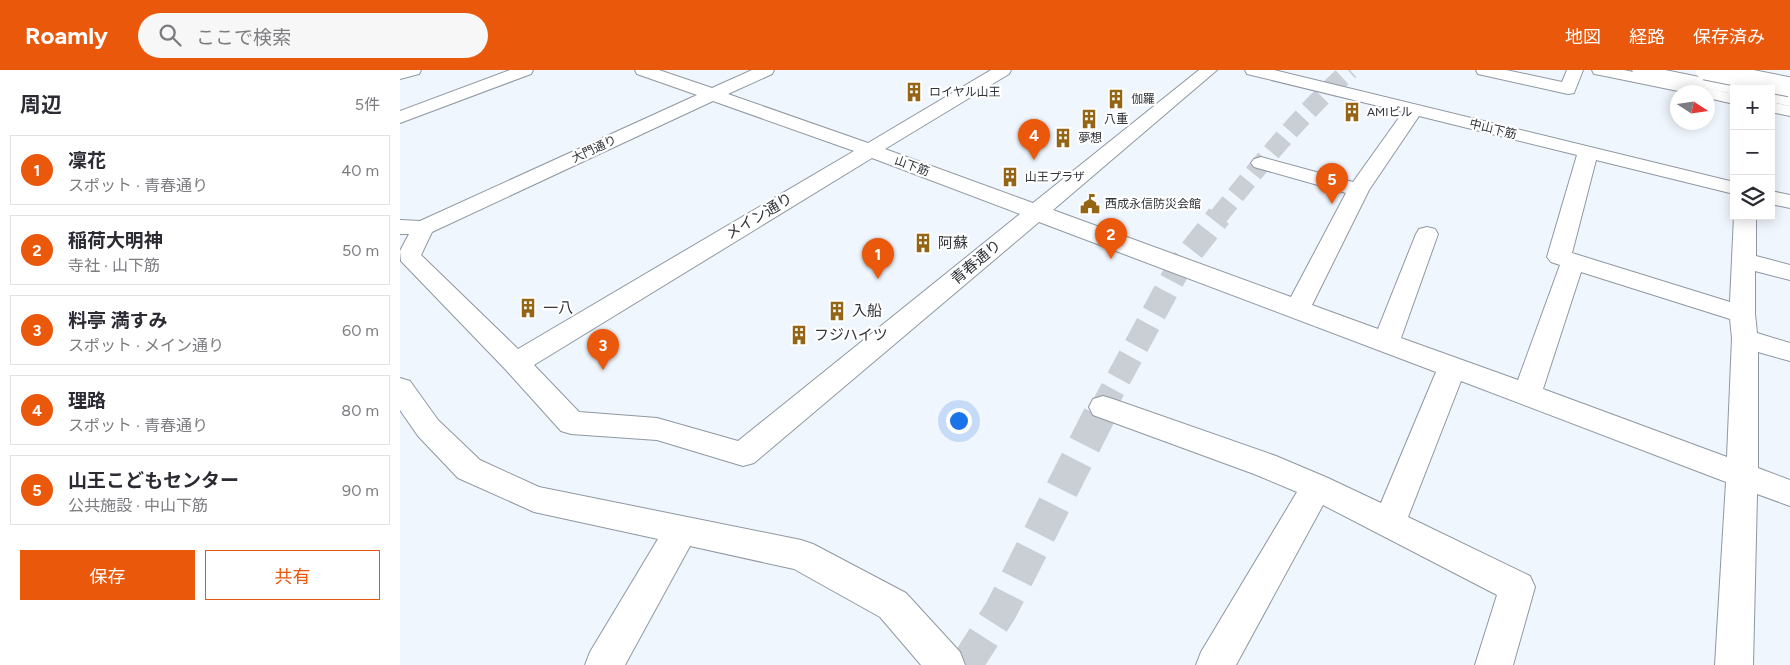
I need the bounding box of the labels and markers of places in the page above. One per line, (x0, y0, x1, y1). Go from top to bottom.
building icon: ロイヤル山王 (903, 81, 925, 103)
place label: ロイヤル山王 (929, 85, 1001, 99)
building icon: 伽羅 (1105, 88, 1127, 110)
place label: 伽羅 (1131, 92, 1155, 106)
building icon: AMIビル (1341, 101, 1363, 123)
place label: AMIビル (1367, 105, 1413, 119)
building icon: 八重 (1078, 108, 1100, 130)
place label: 八重 (1104, 112, 1128, 126)
pin: 4 (1018, 119, 1050, 160)
building icon: 夢想 (1052, 127, 1074, 149)
place label: 夢想 (1078, 131, 1102, 145)
pin: 5 (1316, 163, 1348, 204)
building icon: 山王プラザ (999, 166, 1021, 188)
place label: 山王プラザ (1025, 170, 1085, 184)
public building icon: 西成永信防災会館 (1079, 193, 1101, 215)
place label: 西成永信防災会館 (1105, 197, 1201, 211)
pin: 2 (1095, 218, 1127, 259)
building icon: 阿蘇 (912, 232, 934, 254)
place label: 阿蘇 (938, 234, 968, 252)
pin: 1 (862, 238, 894, 279)
building icon: 一八 (517, 297, 539, 319)
place label: 一八 (543, 299, 573, 317)
building icon: 入船 (826, 300, 848, 322)
place label: 入船 (852, 302, 882, 320)
building icon: フジハイツ (788, 324, 810, 346)
place label: フジハイツ (814, 326, 888, 344)
pin: 3 (587, 329, 619, 370)

